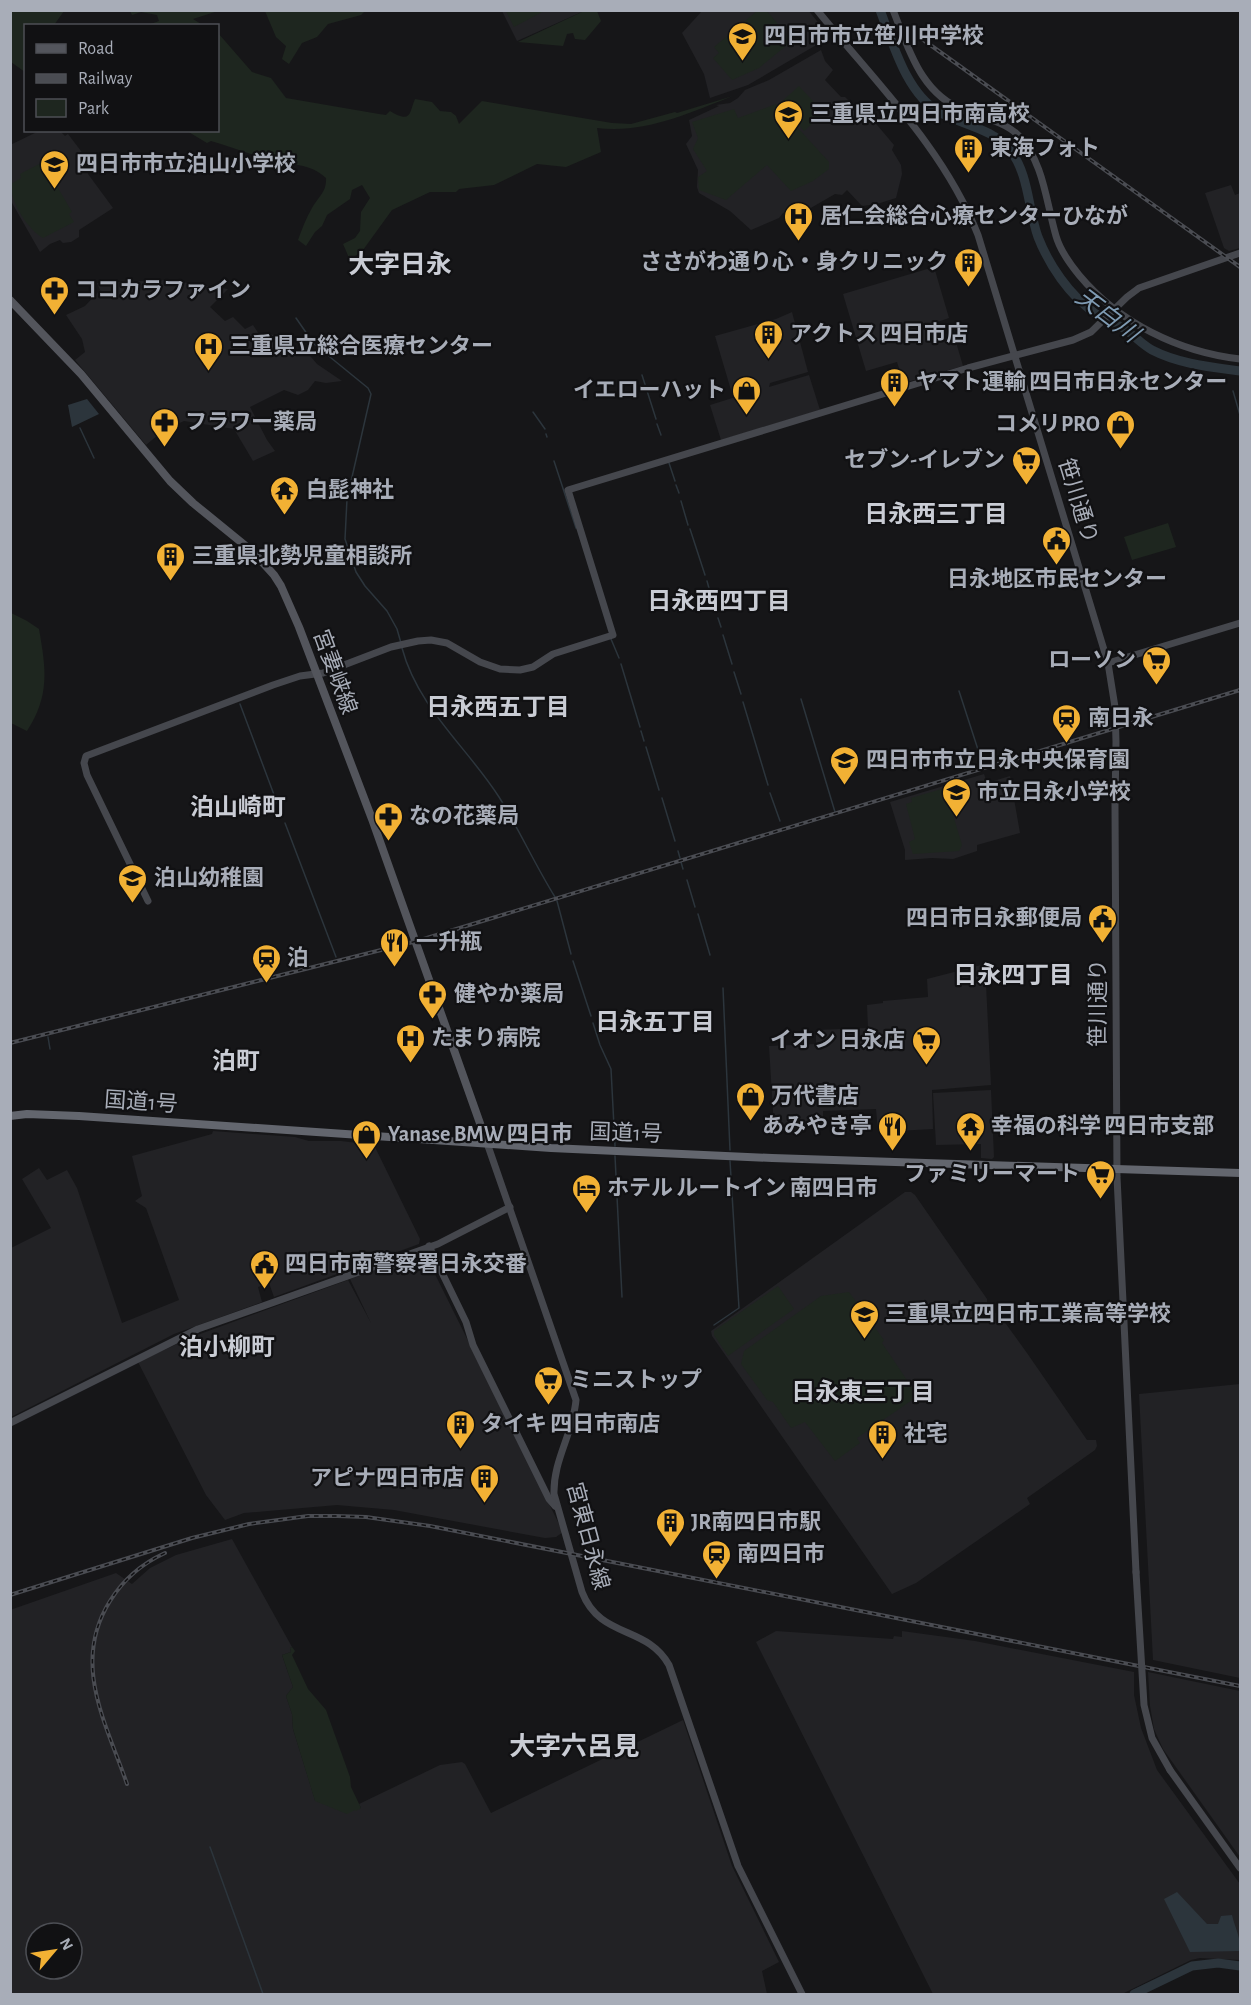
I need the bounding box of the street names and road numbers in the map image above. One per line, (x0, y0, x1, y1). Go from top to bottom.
street label: 笹川通り (1055, 455, 1102, 546)
street label: 宮妻峡線 (310, 627, 361, 717)
street label: 笹川通り (1086, 959, 1109, 1047)
street label: 国道1号 (104, 1087, 179, 1116)
street label: 国道1号 (589, 1120, 663, 1145)
street label: 宮東日永線 (563, 1480, 614, 1592)

